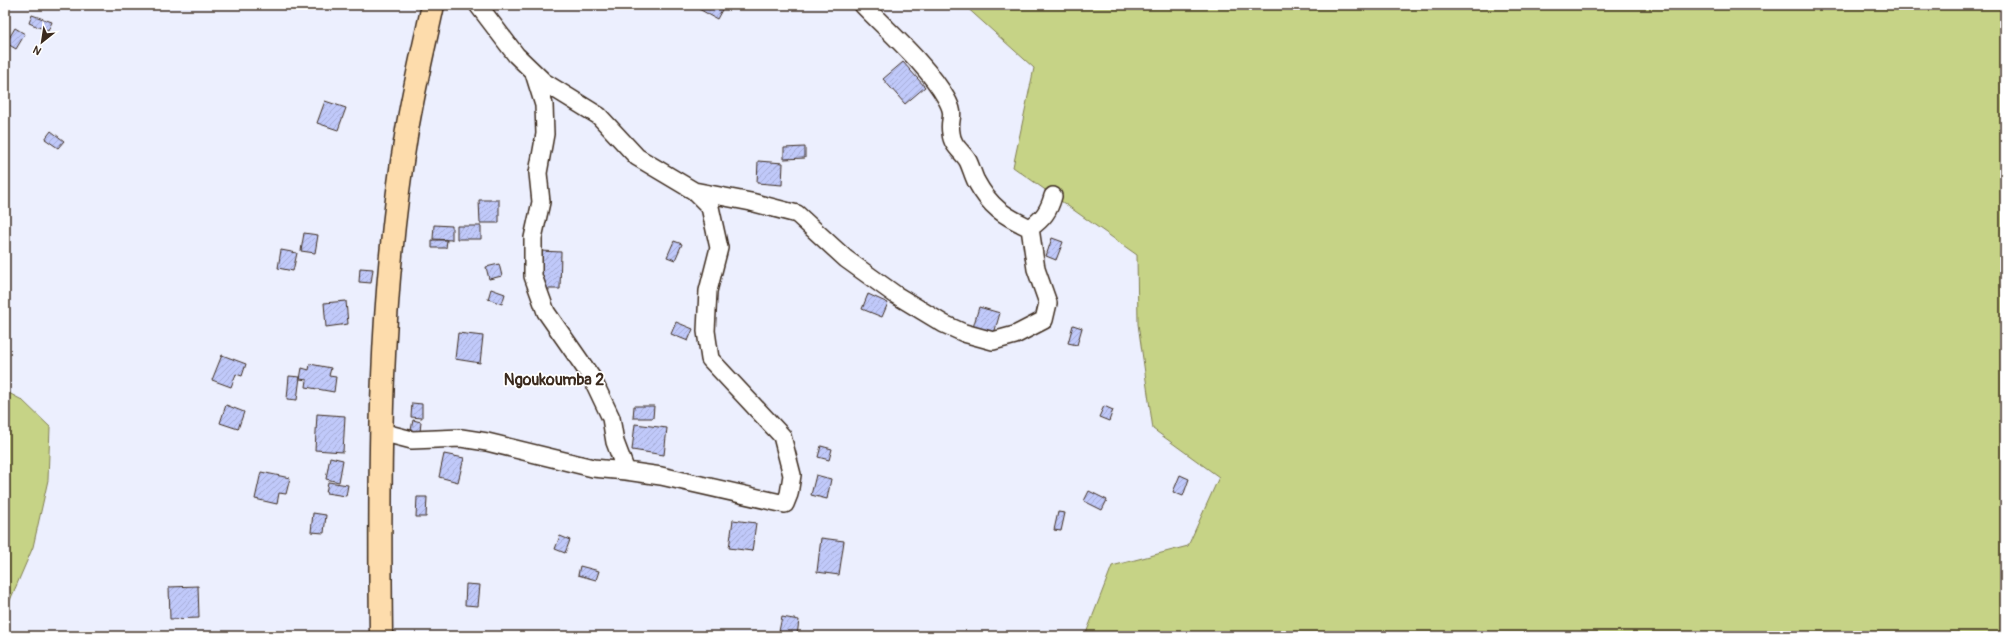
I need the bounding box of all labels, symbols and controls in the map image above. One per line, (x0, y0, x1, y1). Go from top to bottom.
north arrow (22, 22, 62, 62)
text: N (30, 42, 44, 58)
district label: Ngoukoumba 2 (504, 370, 604, 390)

